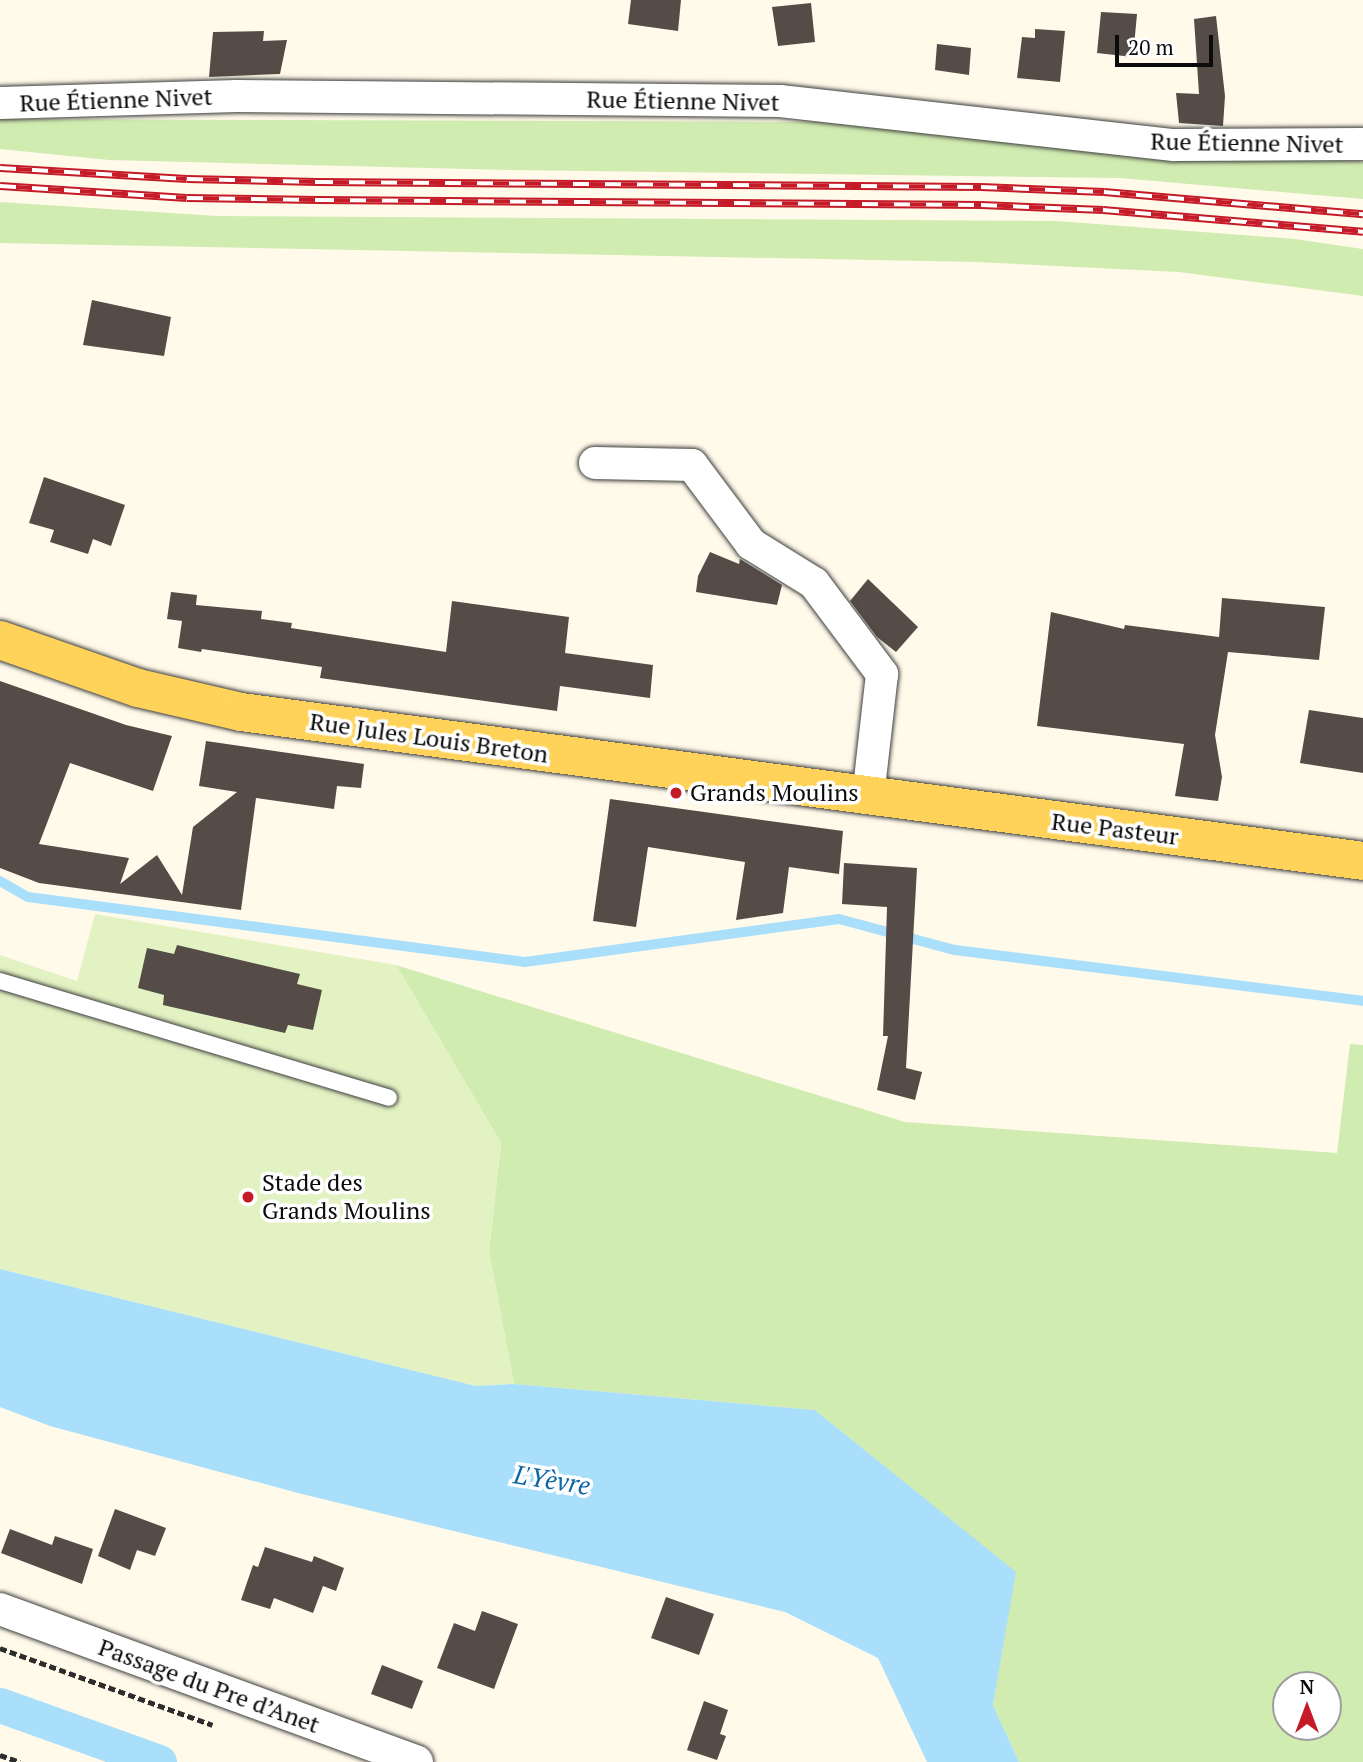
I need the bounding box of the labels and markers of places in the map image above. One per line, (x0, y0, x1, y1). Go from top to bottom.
place label: Grands Moulins (690, 779, 859, 807)
marker: Grands Moulins (668, 785, 684, 801)
place label: Stade des Grands Moulins (262, 1169, 431, 1225)
marker: Stade des Grands Moulins (240, 1189, 256, 1205)

